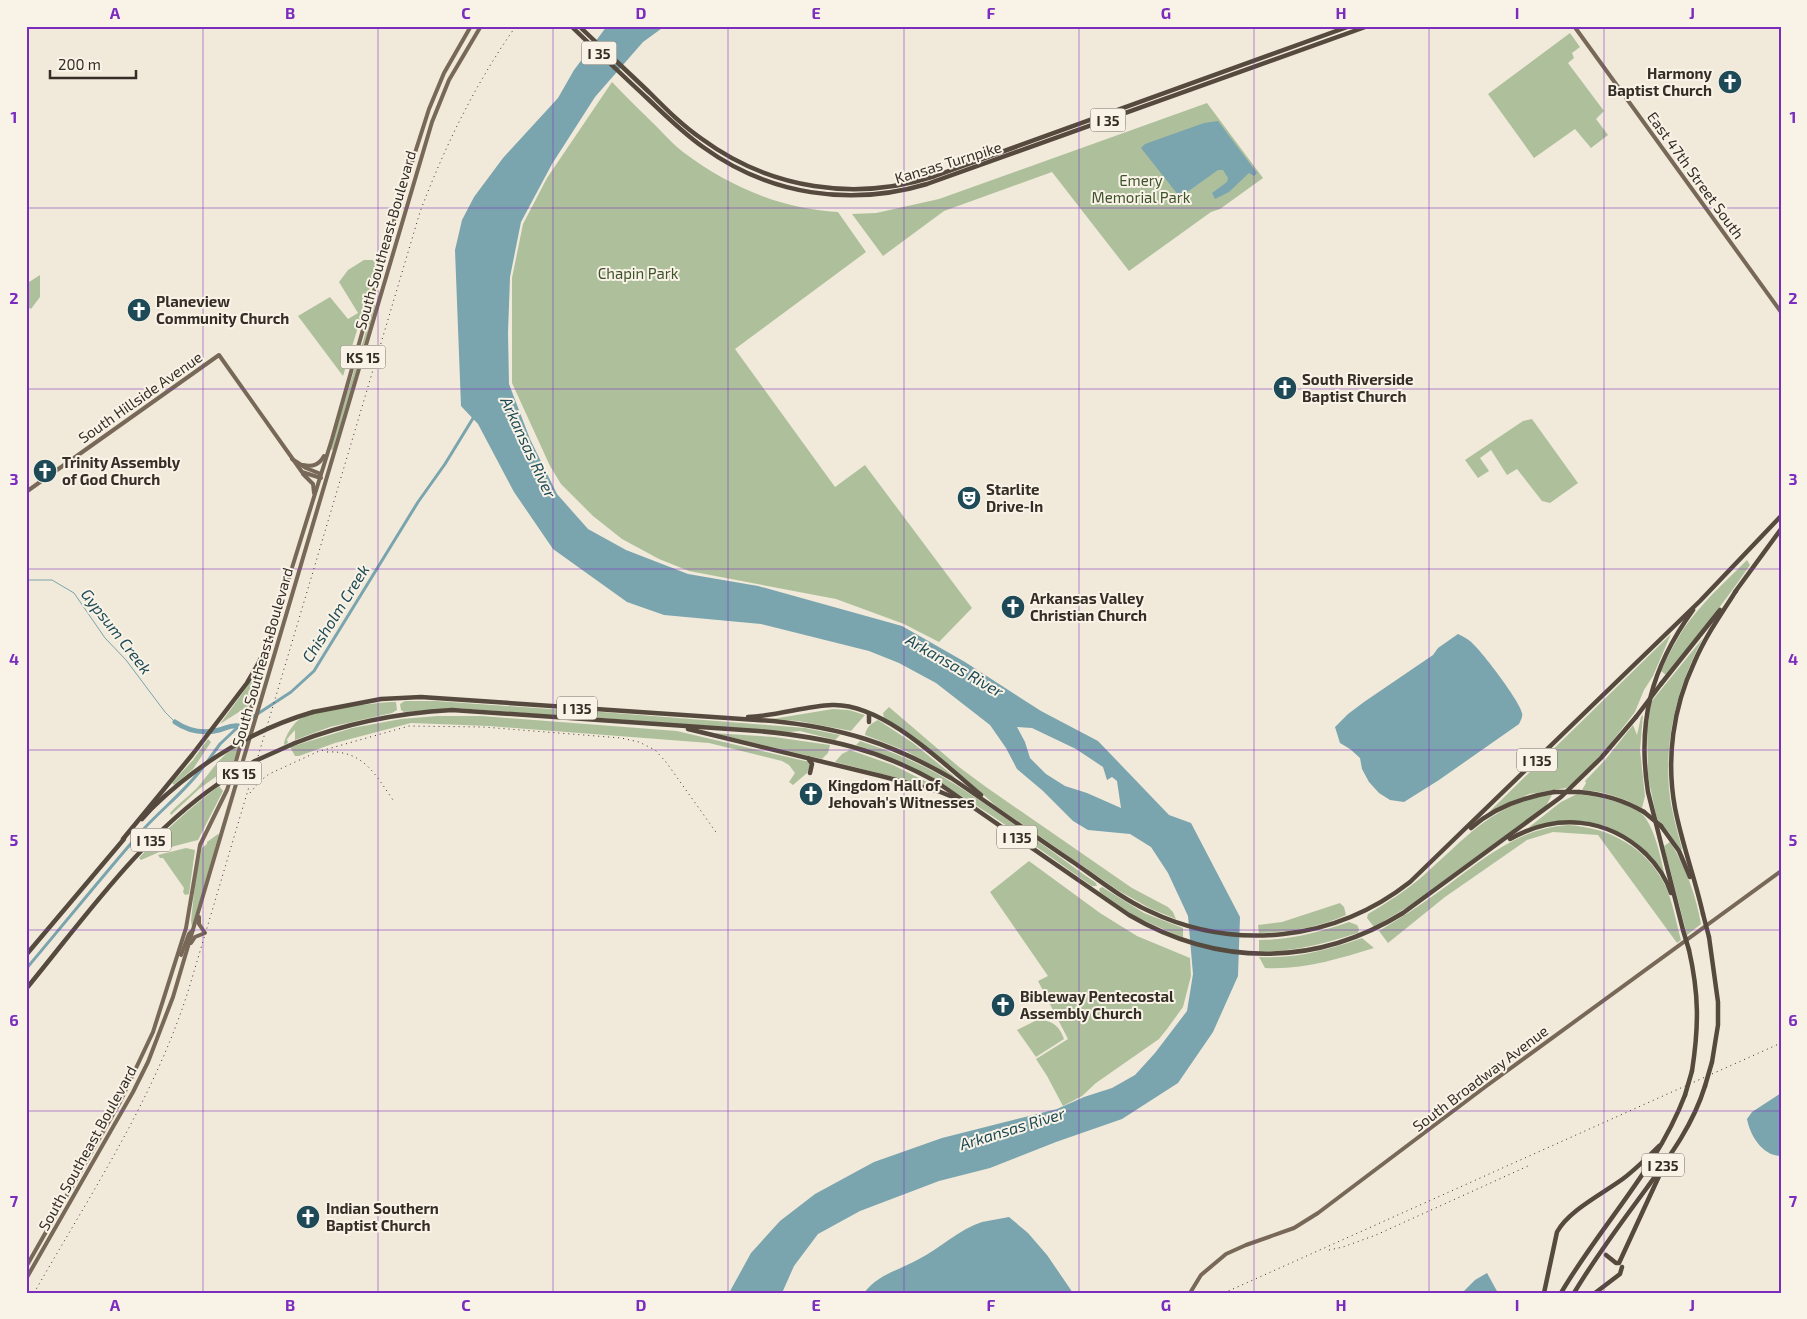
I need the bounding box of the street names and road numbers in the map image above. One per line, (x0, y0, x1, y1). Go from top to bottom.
road number: I 35 (582, 42, 616, 64)
road number: I 35 (1090, 108, 1126, 132)
street label: East 47th Street South (1644, 108, 1748, 242)
street label: Kansas Turnpike (892, 137, 1004, 187)
street label: South Southeast Boulevard (351, 148, 419, 332)
road number: KS 15 (340, 346, 386, 368)
street label: South Hillside Avenue (75, 347, 205, 447)
street label: South Southeast Boulevard (228, 565, 296, 749)
road number: I 135 (557, 696, 597, 720)
road number: I 135 (1517, 748, 1557, 772)
road number: KS 15 (216, 761, 262, 784)
road number: I 135 (997, 826, 1037, 849)
road number: I 135 (131, 828, 171, 852)
street label: South Broadway Avenue (1409, 1021, 1551, 1135)
street label: South Southeast Boulevard (34, 1062, 140, 1234)
road number: I 235 (1642, 1154, 1684, 1176)

